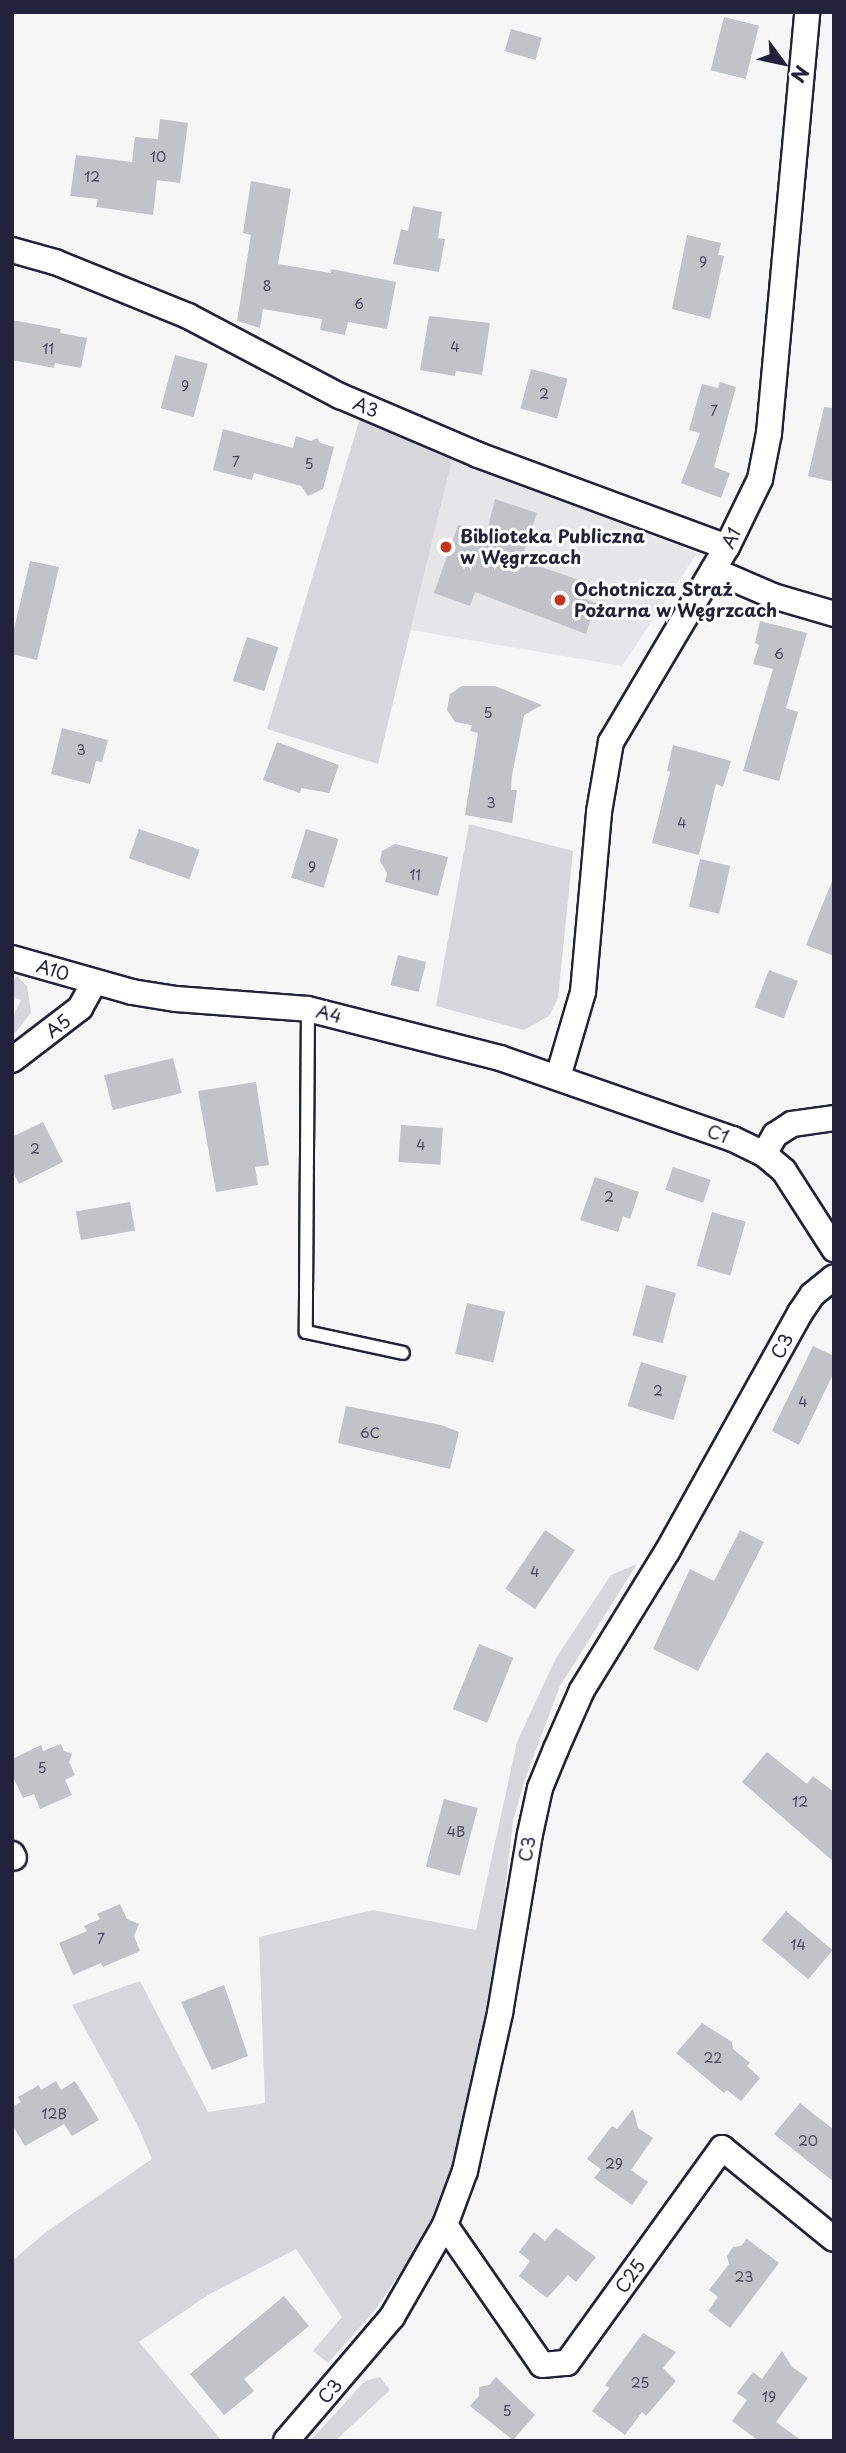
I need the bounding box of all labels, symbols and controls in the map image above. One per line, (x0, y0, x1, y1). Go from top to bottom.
north arrow (748, 28, 818, 98)
text: N (785, 60, 816, 88)
house number: 10 (150, 149, 166, 165)
house number: 12 (84, 169, 100, 185)
house number: 9 (699, 254, 707, 270)
house number: 8 (263, 278, 271, 294)
house number: 6 (354, 296, 364, 312)
house number: 4 (450, 339, 460, 355)
house number: 11 (42, 341, 54, 357)
house number: 9 (181, 378, 189, 394)
house number: 2 (539, 386, 549, 402)
street label: A3 (350, 392, 382, 422)
house number: 7 (710, 403, 718, 419)
house number: 7 (232, 454, 240, 470)
house number: 5 (304, 456, 314, 472)
street label: A1 (717, 524, 745, 552)
place label: Biblioteka Publiczna w Węgrzcach (460, 526, 644, 568)
marker: Biblioteka Publiczna w Węgrzcach (438, 539, 454, 555)
place label: Ochotnicza Straż Pożarna w Węgrzcach (574, 579, 777, 622)
marker: Ochotnicza Straż Pożarna w Węgrzcach (552, 592, 568, 608)
house number: 6 (774, 646, 784, 662)
house number: 5 (483, 705, 493, 721)
house number: 3 (76, 742, 86, 758)
house number: 3 (486, 795, 496, 811)
house number: 4 (677, 815, 687, 831)
house number: 9 (308, 859, 316, 875)
house number: 11 (409, 867, 421, 883)
street label: A10 (34, 955, 72, 985)
street label: A4 (314, 1000, 344, 1028)
street label: A5 (41, 1010, 75, 1042)
street label: C1 (704, 1120, 732, 1148)
house number: 4 (416, 1137, 426, 1153)
house number: 2 (30, 1141, 40, 1157)
house number: 2 (604, 1189, 614, 1205)
street label: C3 (766, 1330, 798, 1362)
house number: 2 (653, 1383, 663, 1399)
house number: 4 (798, 1394, 808, 1410)
house number: 6C (360, 1425, 380, 1441)
house number: 4 (530, 1564, 540, 1580)
house number: 5 (37, 1760, 47, 1776)
house number: 12 (792, 1794, 808, 1810)
house number: 4B (447, 1824, 465, 1840)
street label: C3 (514, 1835, 540, 1863)
house number: 7 (97, 1931, 105, 1947)
house number: 14 (790, 1937, 806, 1953)
house number: 22 (704, 2050, 722, 2066)
house number: 12B (41, 2106, 67, 2122)
house number: 20 (798, 2133, 818, 2149)
house number: 29 (605, 2156, 623, 2172)
street label: C25 (611, 2255, 649, 2297)
house number: 23 (735, 2269, 753, 2285)
street label: C3 (313, 2374, 347, 2408)
house number: 25 (631, 2375, 649, 2391)
house number: 19 (762, 2389, 776, 2405)
house number: 5 (502, 2403, 512, 2419)

